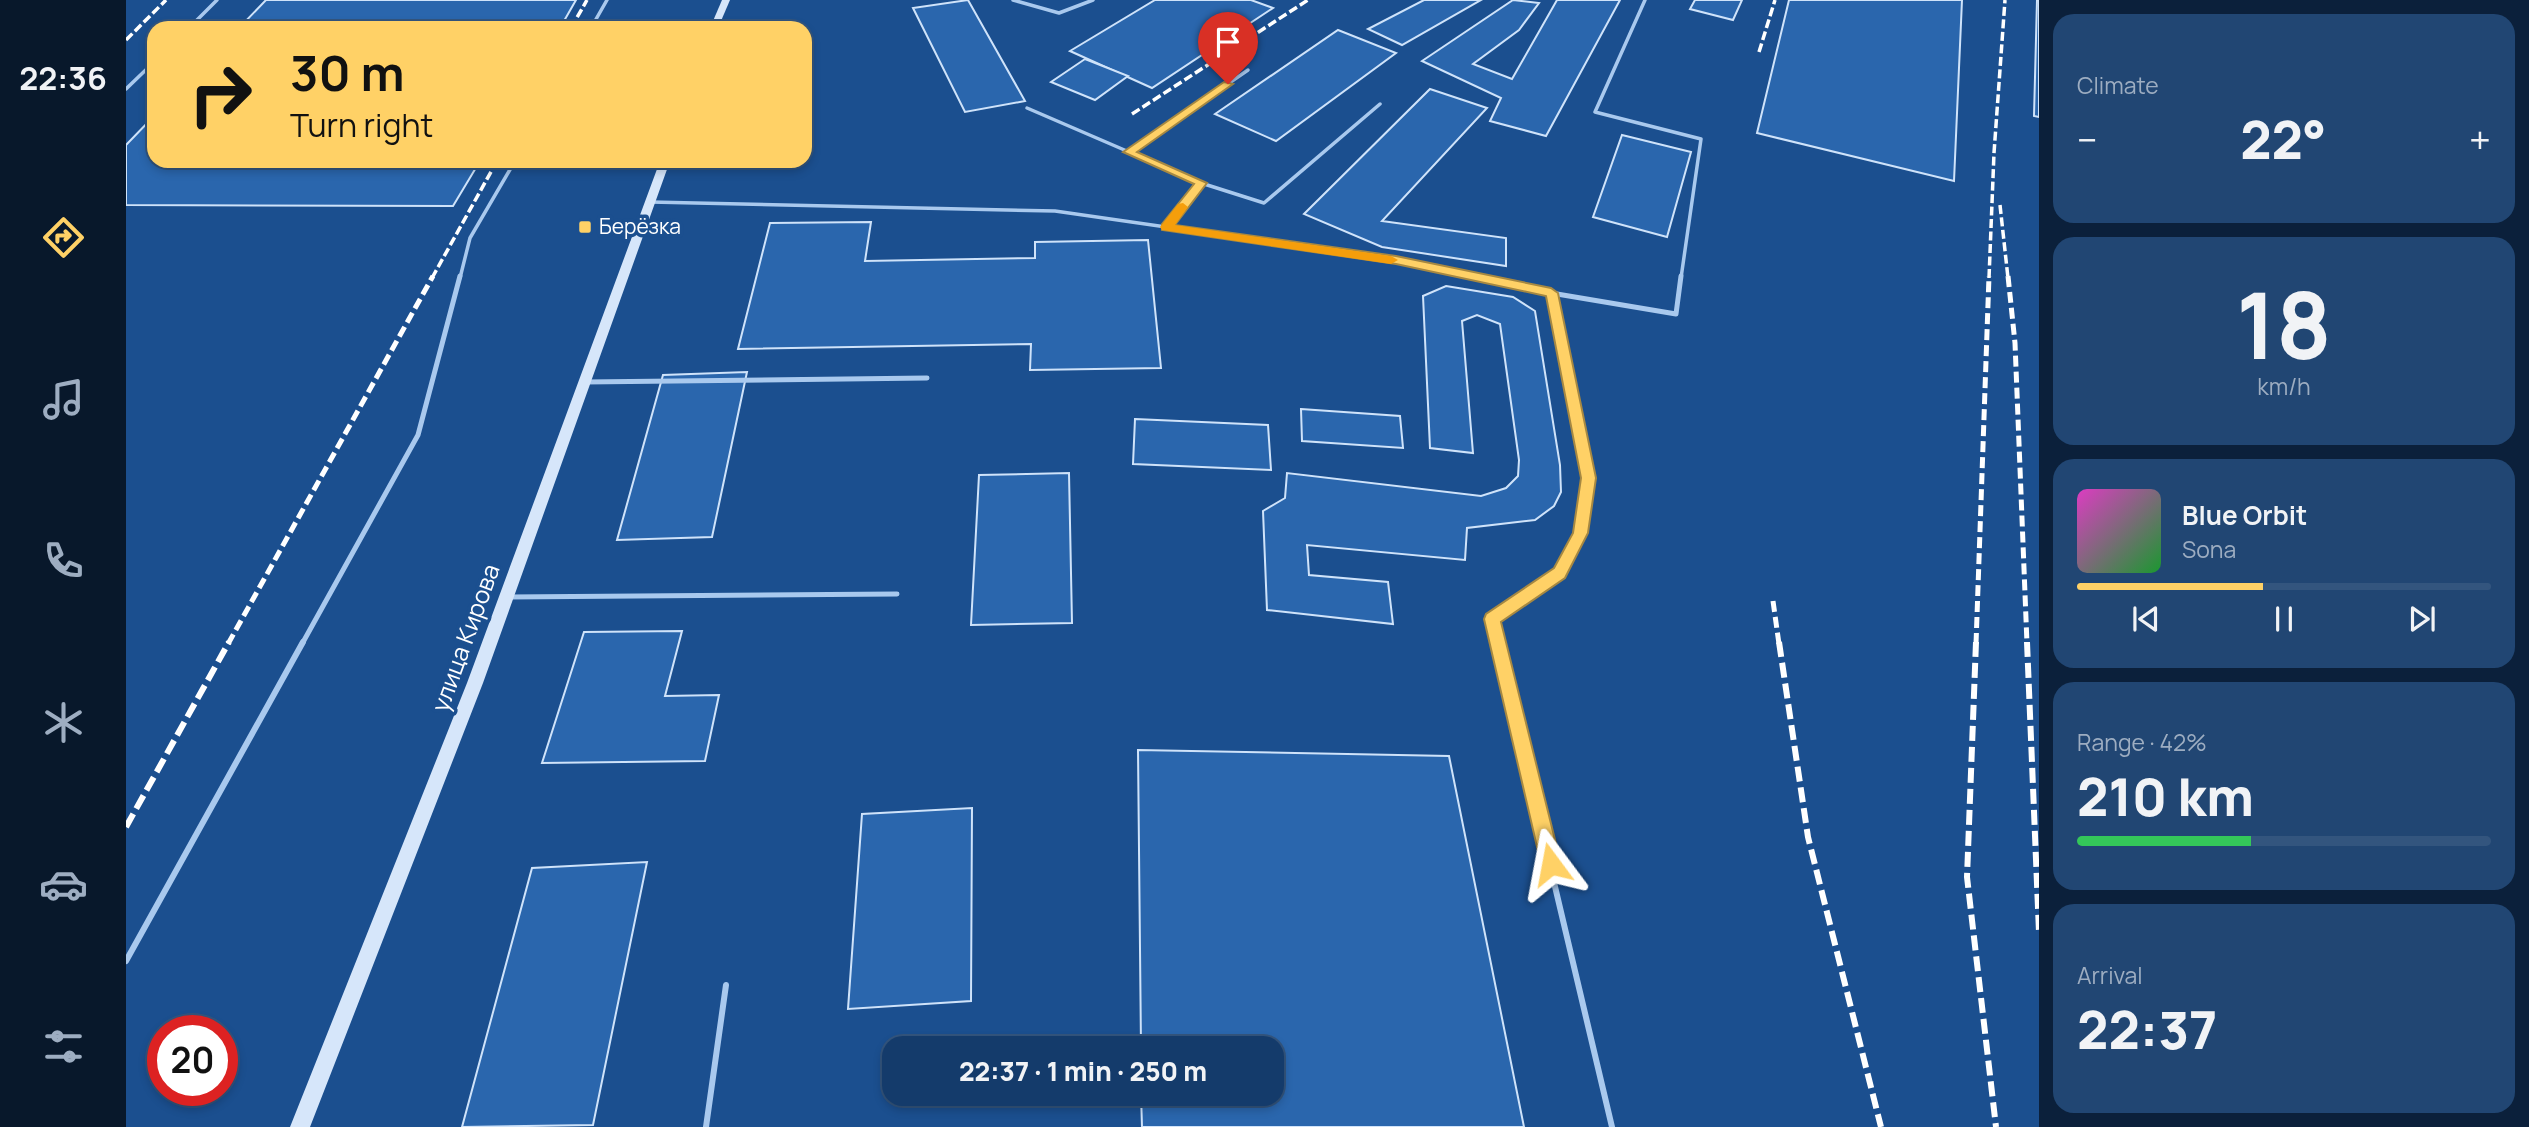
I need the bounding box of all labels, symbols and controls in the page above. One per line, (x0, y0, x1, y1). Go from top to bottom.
pin (1198, 12.0, 1258, 84)
icon: arrive (1209, 23, 1247, 61)
text: 30 m (290, 39, 405, 106)
icon: right (175, 49, 266, 140)
text: 22:36 (19, 56, 107, 100)
text: Climate (2077, 69, 2159, 101)
text: Turn right (290, 103, 433, 147)
text: 22° (2240, 104, 2326, 175)
text: − (2077, 113, 2098, 165)
text: + (2469, 113, 2491, 165)
place label: Берёзка (599, 212, 681, 240)
icon: directions (39, 213, 88, 262)
marker: Берёзка (577, 219, 593, 235)
text: 18 (2236, 262, 2332, 386)
text: km/h (2257, 370, 2311, 402)
icon: music (39, 375, 88, 424)
text: Blue Orbit (2182, 497, 2307, 533)
text: Sona (2182, 533, 2236, 565)
icon: phone (39, 536, 88, 585)
street label: улица Кирова (423, 559, 507, 716)
icon: previous (2127, 600, 2165, 638)
icon: pause (2265, 600, 2303, 638)
icon: next (2403, 600, 2441, 638)
icon: climate (39, 698, 88, 747)
text: Range · 42% (2077, 726, 2207, 758)
text: 210 km (2077, 761, 2254, 832)
position arrow (1514, 827, 1588, 901)
icon: car (39, 860, 88, 909)
text: Arrival (2077, 959, 2143, 991)
text: 22:37 (2077, 994, 2217, 1065)
speed limit sign: 20 (147, 1015, 238, 1106)
icon: filters (39, 1022, 88, 1071)
text: 22:37 · 1 min · 250 m (959, 1053, 1207, 1089)

